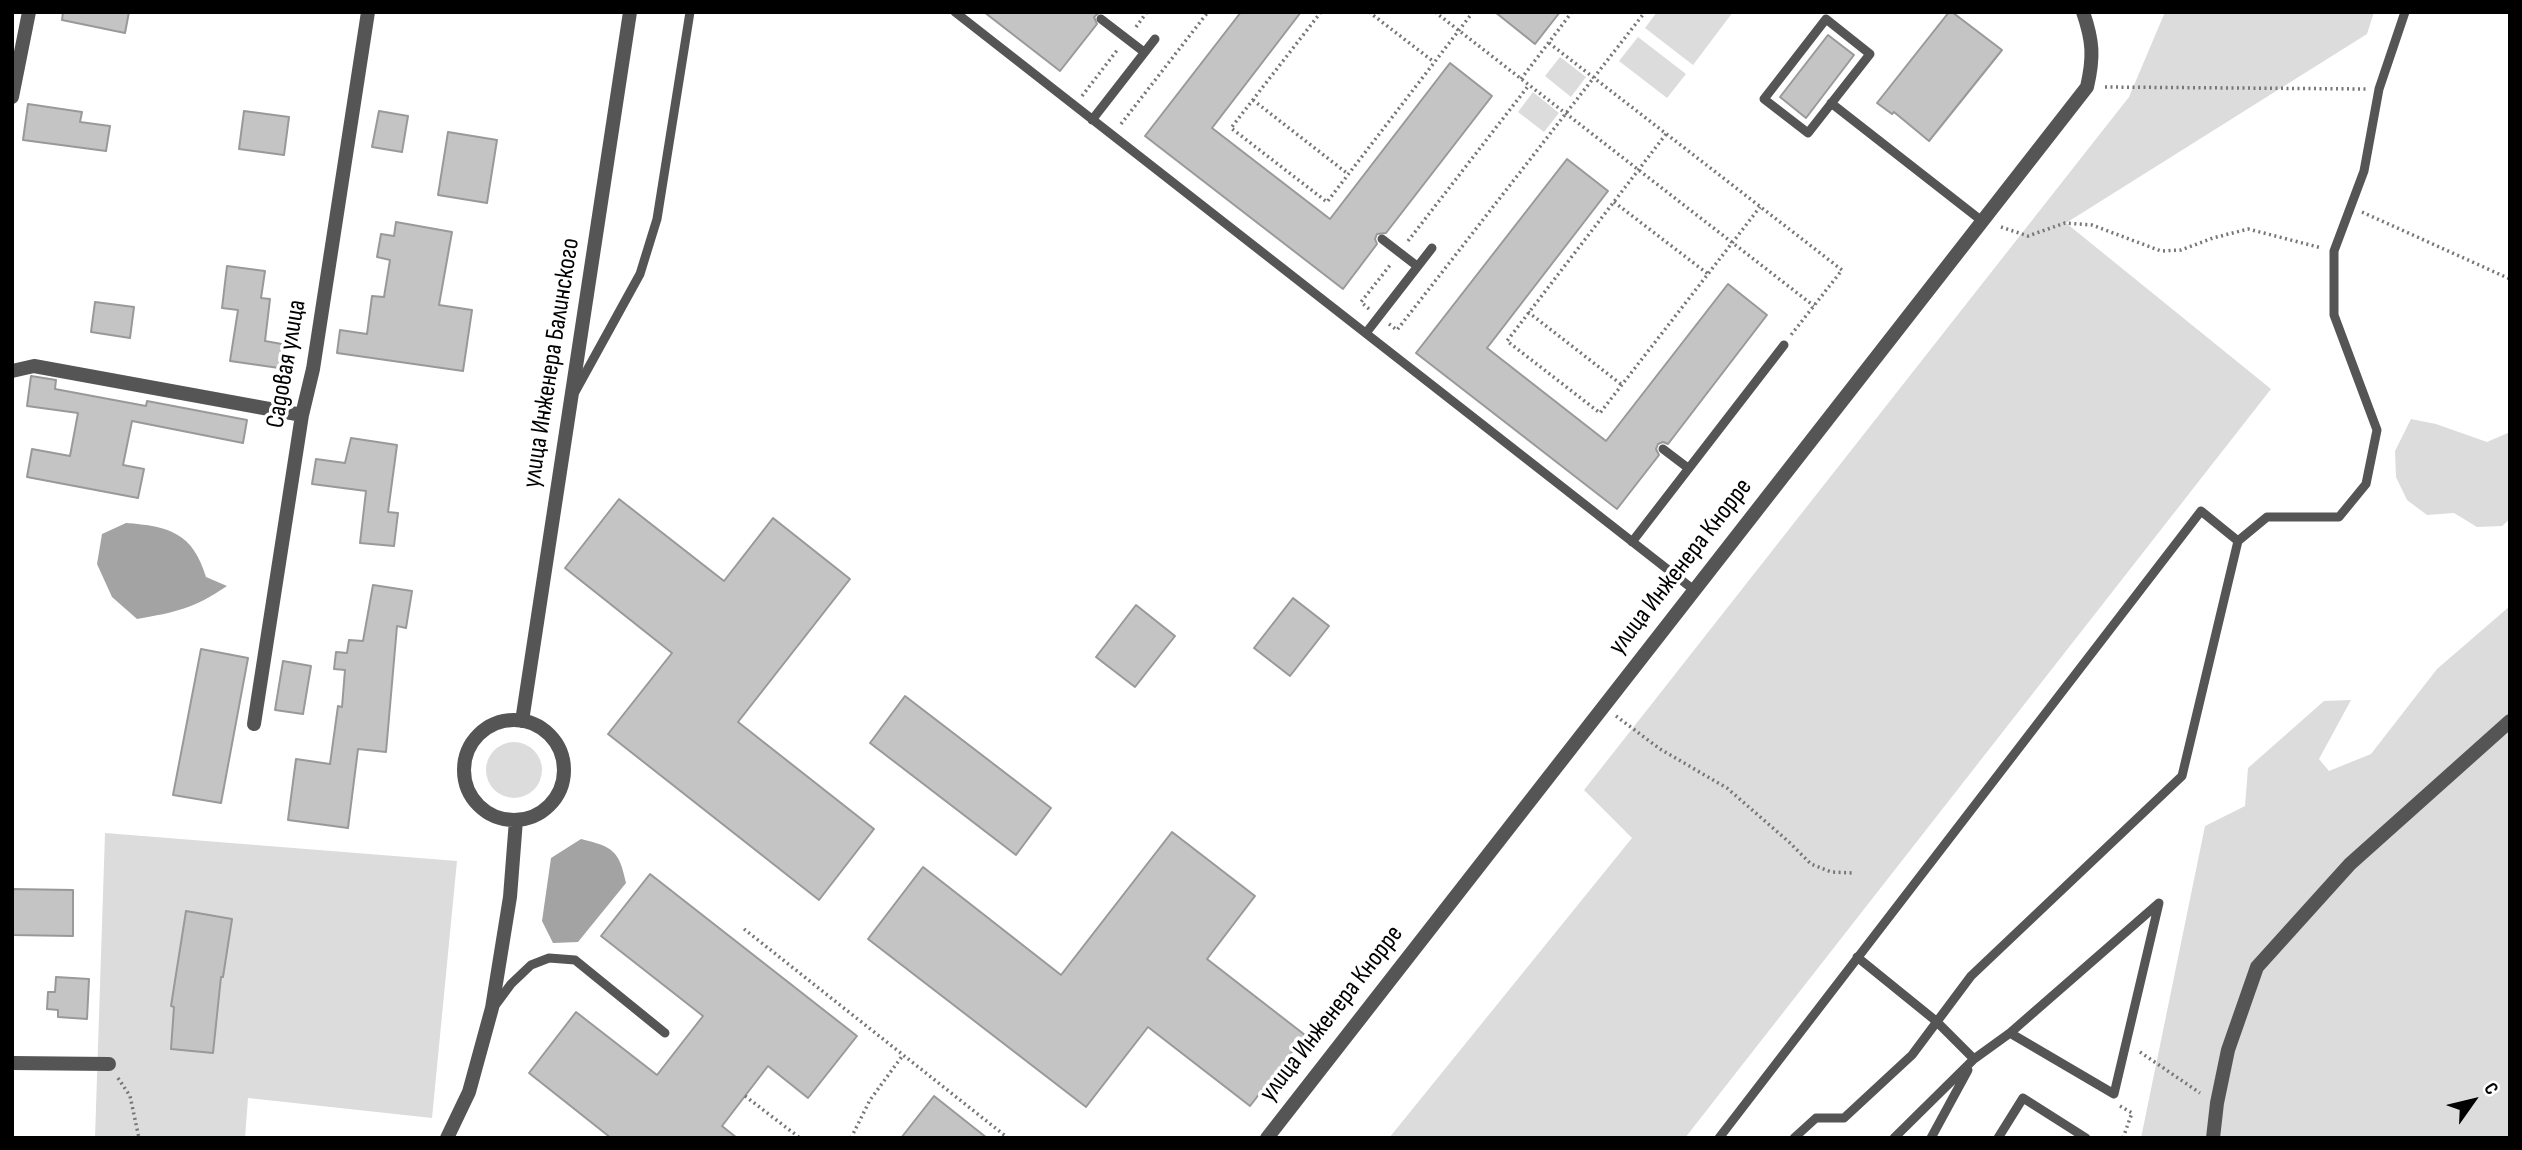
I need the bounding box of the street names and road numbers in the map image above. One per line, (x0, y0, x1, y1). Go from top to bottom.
street label: улица Инженера Балинского (517, 236, 587, 490)
street label: Садовая улица (260, 297, 314, 431)
street label: улица Инженера Кнорре (1603, 473, 1759, 661)
street label: улица Инженера Кнорре (1254, 920, 1410, 1108)

